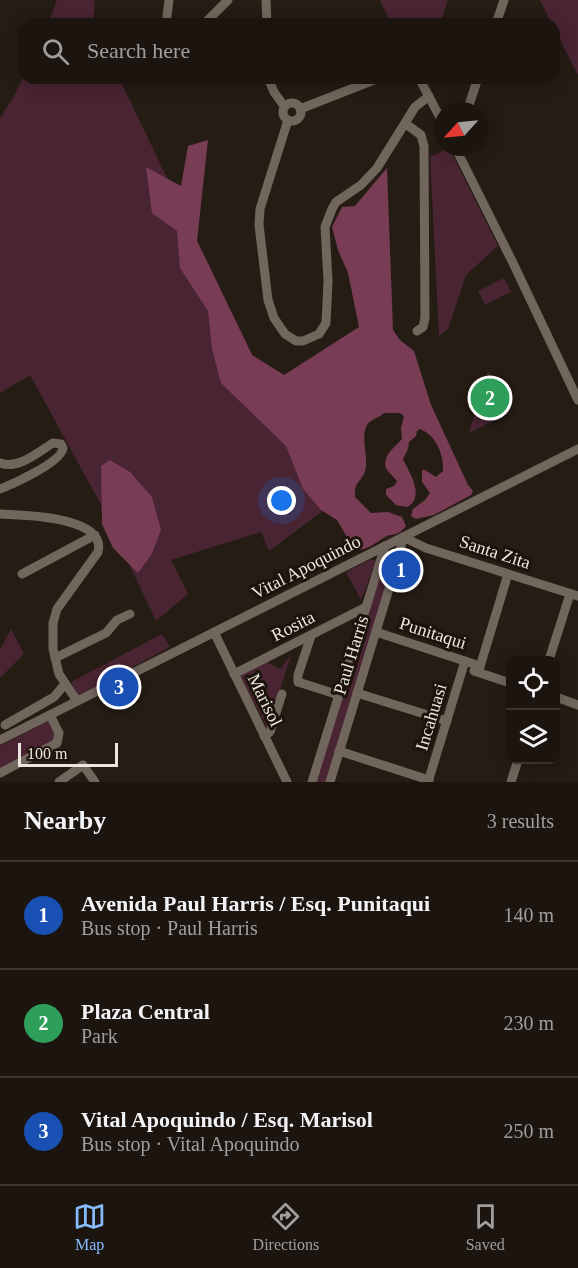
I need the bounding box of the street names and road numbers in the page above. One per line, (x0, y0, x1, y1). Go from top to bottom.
street label: Vital Apoquindo (248, 531, 364, 603)
street label: Santa Zita (457, 531, 533, 573)
street label: Rosita (268, 607, 318, 645)
street label: Paul Harris (330, 613, 372, 697)
street label: Punitaqui (397, 613, 469, 653)
street label: Marisol (244, 670, 286, 730)
street label: Incahuasi (411, 681, 451, 753)

